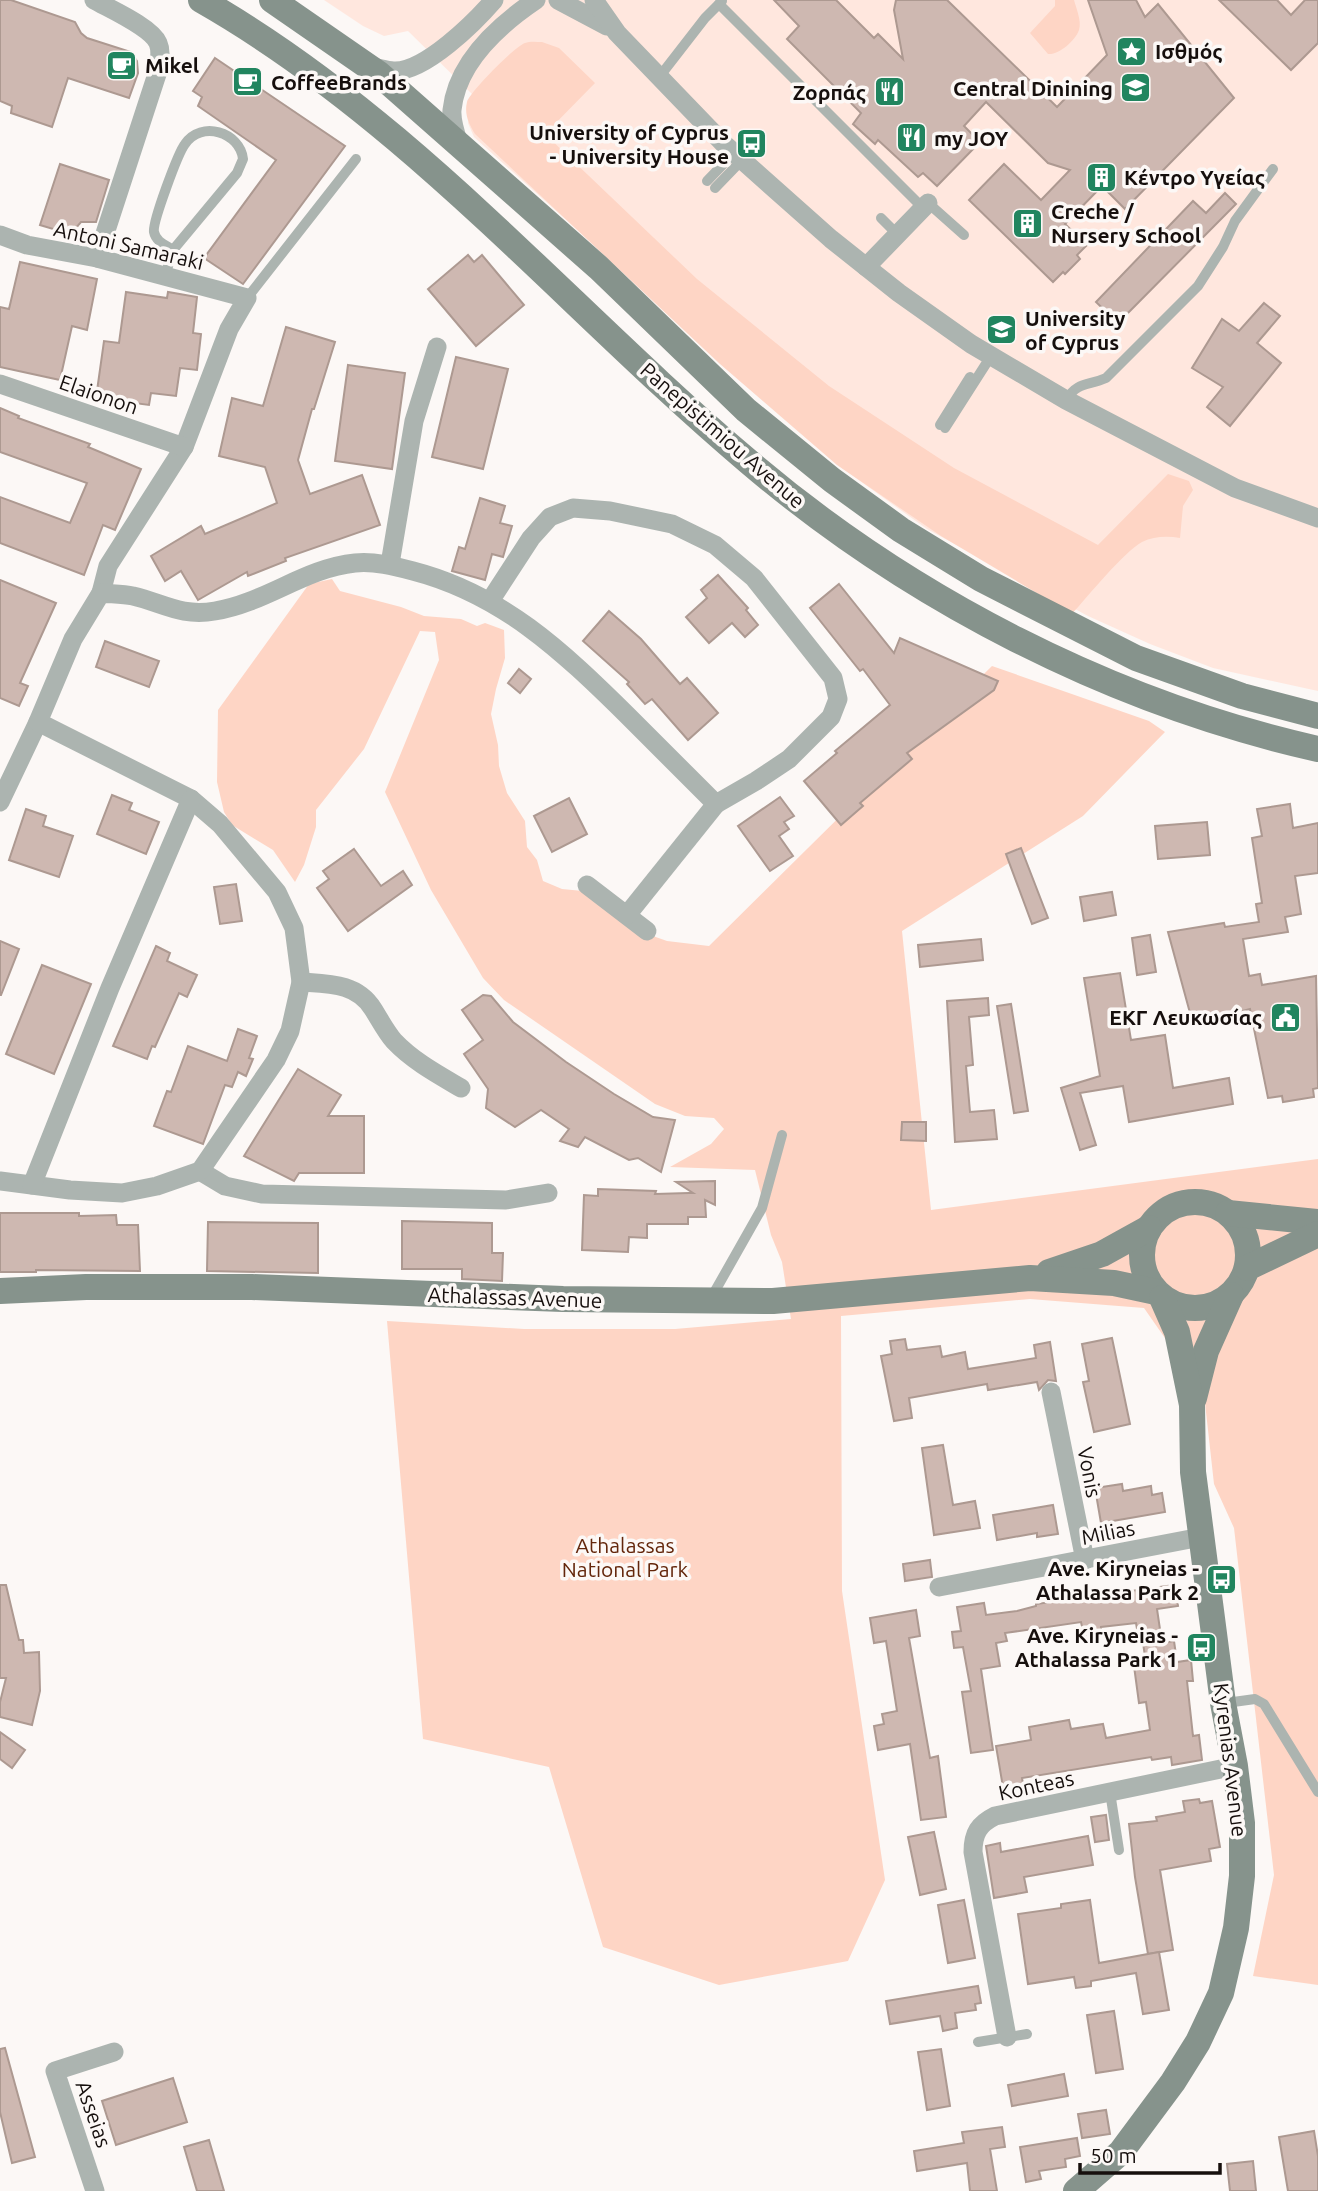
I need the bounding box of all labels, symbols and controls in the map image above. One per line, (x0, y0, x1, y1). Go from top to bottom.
place icon: Ισθμός (1115, 34, 1149, 68)
place label: Ισθμός (1155, 39, 1223, 63)
cafe icon: Mikel (105, 48, 139, 82)
place label: Mikel (145, 53, 199, 77)
cafe icon: CoffeeBrands (231, 65, 265, 99)
place label: CoffeeBrands (271, 70, 407, 94)
school or university icon: Central Dinining (1119, 71, 1153, 105)
restaurant icon: Ζορπάς (872, 75, 906, 109)
place label: Central Dinining (953, 76, 1113, 100)
place label: Ζορπάς (793, 80, 866, 104)
place label: University of Cyprus - University House (529, 120, 729, 168)
restaurant icon: my JOY (894, 121, 928, 155)
place label: my JOY (934, 126, 1009, 150)
bus stop icon: University of Cyprus - University House (735, 127, 769, 161)
building icon: Κέντρο Υγείας (1084, 160, 1118, 194)
place label: Κέντρο Υγείας (1124, 165, 1265, 189)
place label: Creche / Nursery School (1051, 199, 1201, 247)
building icon: Creche / Nursery School (1011, 206, 1045, 240)
street label: Antoni Samaraki (52, 216, 206, 274)
place label: University of Cyprus (1025, 306, 1125, 354)
school or university icon: University of Cyprus (985, 313, 1019, 347)
street label: Panepistimiou Avenue (636, 357, 810, 513)
street label: Elaionon (56, 369, 142, 419)
public building icon: ΕΚΓ Λευκωσίας (1268, 1000, 1302, 1034)
place label: ΕΚΓ Λευκωσίας (1109, 1005, 1262, 1029)
street label: Athalassas Avenue (427, 1282, 603, 1312)
street label: Vonis (1073, 1445, 1107, 1499)
street label: Milias (1079, 1515, 1137, 1549)
park label: Athalassas National Park (562, 1533, 689, 1581)
place label: Ave. Kiryneias - Athalassa Park 2 (1036, 1556, 1199, 1604)
bus stop icon: Ave. Kiryneias - Athalassa Park 2 (1205, 1563, 1239, 1597)
place label: Ave. Kiryneias - Athalassa Park 1 (1015, 1623, 1178, 1671)
bus stop icon: Ave. Kiryneias - Athalassa Park 1 (1184, 1630, 1218, 1664)
street label: Kyrenias Avenue (1210, 1682, 1252, 1838)
street label: Konteas (996, 1765, 1076, 1805)
street label: Asseias (71, 2078, 117, 2150)
scale bar (1080, 2132, 1220, 2176)
text: 50 m (1090, 2143, 1137, 2167)

